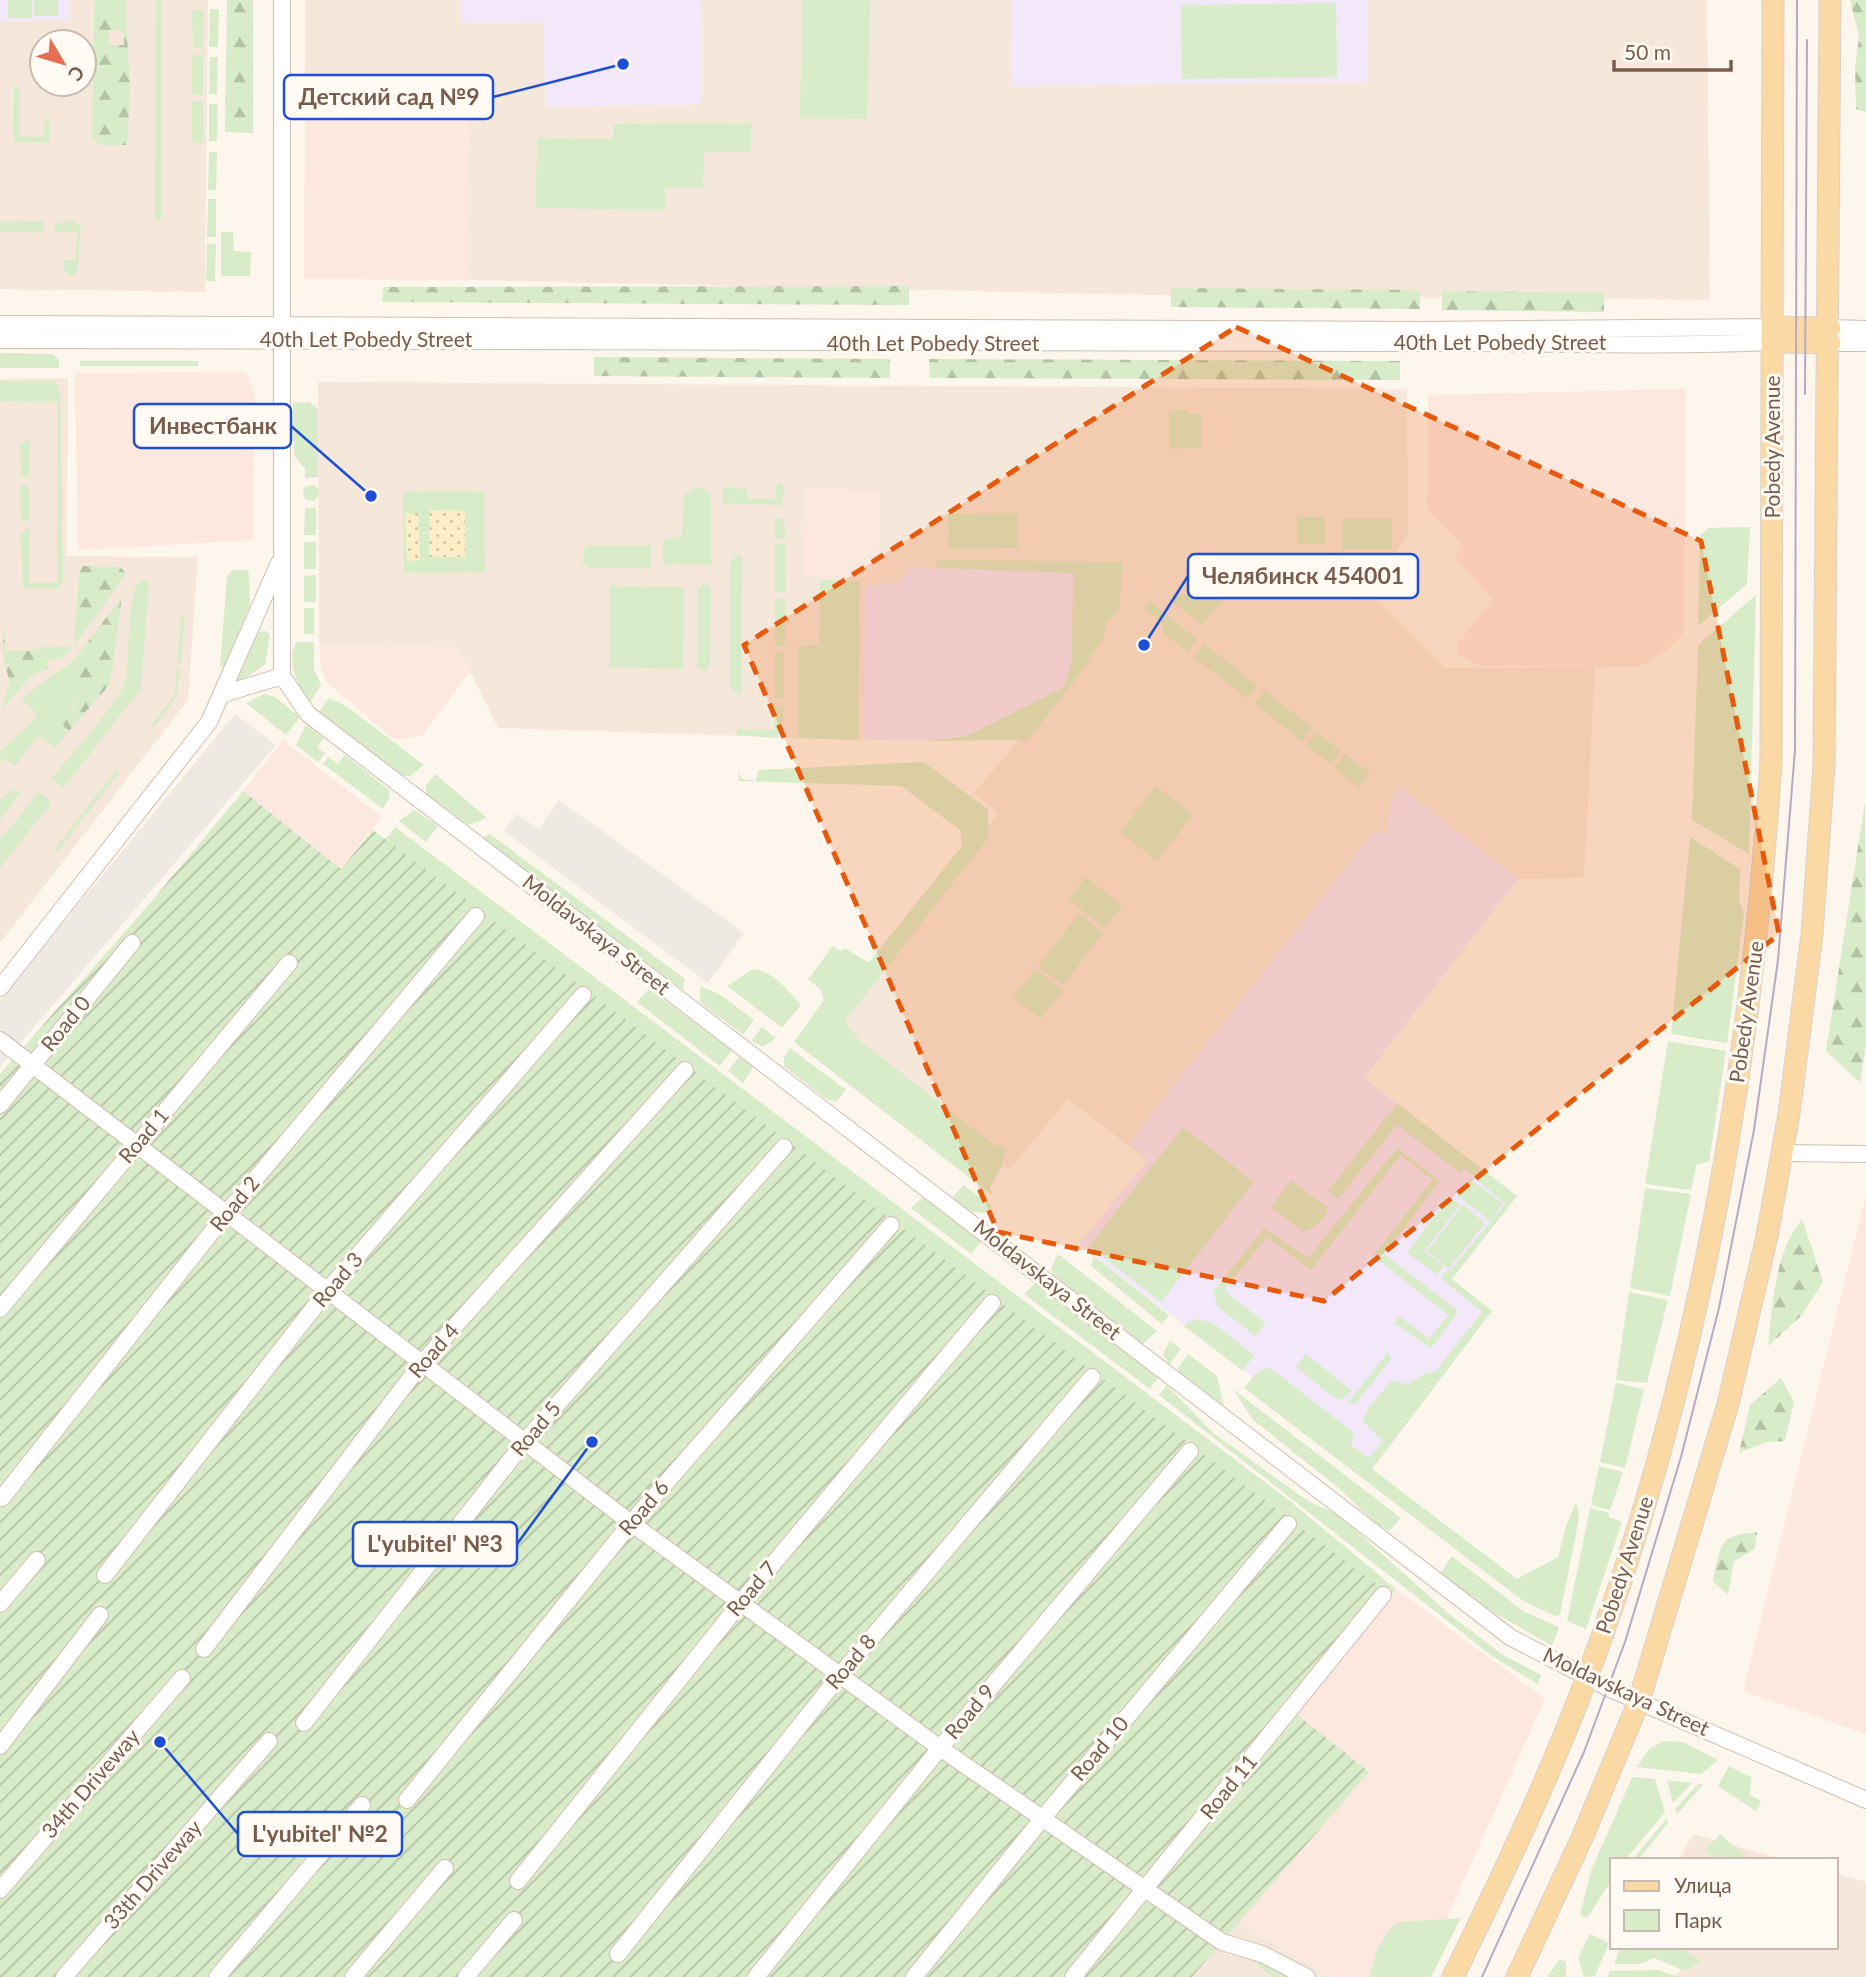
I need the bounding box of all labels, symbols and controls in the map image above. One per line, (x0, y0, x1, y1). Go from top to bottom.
north arrow (28, 28, 98, 98)
scale bar (1614, 28, 1731, 72)
text: 50 m (1624, 39, 1671, 64)
text: С (64, 62, 90, 86)
callout: Детский сад №9 (284, 75, 493, 119)
text: Детский сад №9 (299, 82, 479, 110)
street label: 40th Let Pobedy Street (260, 326, 473, 351)
street label: 40th Let Pobedy Street (1394, 329, 1607, 354)
street label: 40th Let Pobedy Street (827, 330, 1040, 355)
street label: Pobedy Avenue (1759, 375, 1784, 519)
callout: Инвестбанк (134, 404, 291, 448)
text: Инвестбанк (149, 411, 278, 439)
callout: Челябинск 454001 (1188, 554, 1418, 598)
text: Челябинск 454001 (1202, 561, 1404, 589)
street label: Moldavskaya Street (518, 868, 676, 999)
street label: Pobedy Avenue (1723, 939, 1768, 1084)
street label: Road 0 (35, 990, 95, 1056)
street label: Road 1 (113, 1102, 173, 1168)
street label: Road 2 (204, 1170, 264, 1236)
street label: Moldavskaya Street (969, 1213, 1127, 1344)
street label: Road 3 (307, 1246, 367, 1312)
street label: Road 4 (402, 1318, 463, 1382)
street label: Road 5 (505, 1395, 565, 1461)
street label: Road 6 (613, 1474, 673, 1540)
street label: Pobedy Avenue (1590, 1493, 1658, 1636)
callout: L'yubitel' №3 (353, 1522, 517, 1566)
text: L'yubitel' №3 (367, 1529, 503, 1557)
street label: Road 7 (721, 1555, 781, 1621)
street label: Road 8 (820, 1628, 880, 1694)
street label: Moldavskaya Street (1540, 1641, 1714, 1740)
street label: Road 9 (939, 1678, 999, 1744)
street label: Road 10 (1065, 1711, 1133, 1785)
street label: 34th Driveway (36, 1723, 144, 1843)
street label: Road 11 (1194, 1749, 1262, 1824)
callout: L'yubitel' №2 (238, 1812, 402, 1856)
street label: 33th Driveway (98, 1814, 206, 1934)
text: L'yubitel' №2 (252, 1819, 388, 1847)
legend (1610, 1858, 1838, 1949)
text: Улица (1674, 1872, 1732, 1897)
text: Парк (1674, 1907, 1722, 1932)

